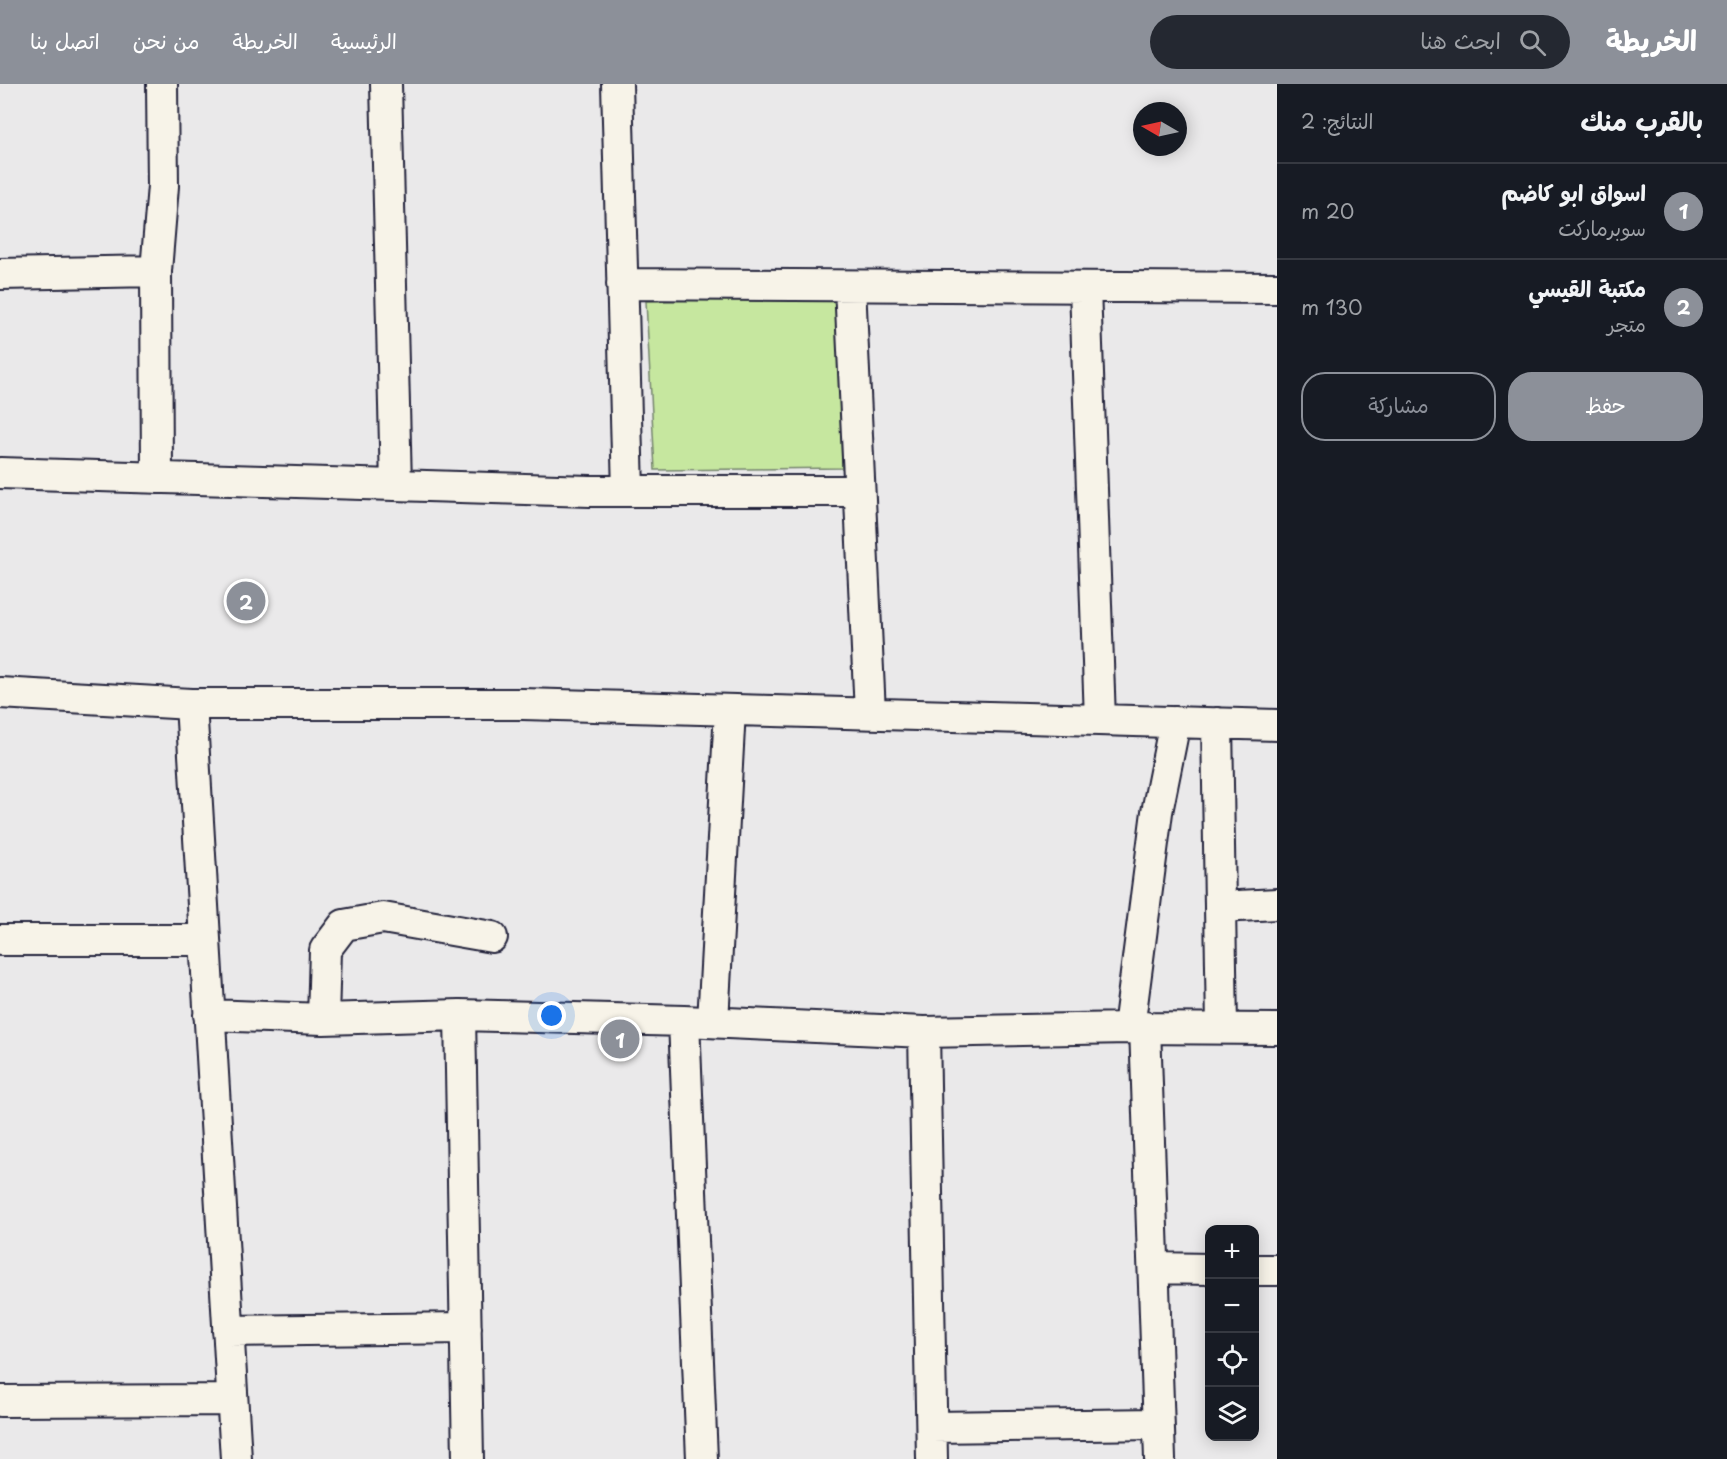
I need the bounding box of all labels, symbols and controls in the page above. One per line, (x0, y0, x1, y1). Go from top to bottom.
search box (1150, 15, 1570, 69)
text: الخريطة (1606, 18, 1697, 61)
text: ابحث هنا (1420, 23, 1501, 56)
text: اتصل بنا (30, 24, 100, 56)
text: من نحن (133, 24, 199, 56)
text: الخريطة (232, 24, 298, 56)
text: الرئيسية (331, 24, 397, 56)
icon: search (1516, 26, 1549, 59)
text: بالقرب منك (1581, 101, 1703, 140)
north arrow (1133, 102, 1187, 156)
text: النتائج: 2 (1301, 106, 1374, 136)
text: اسواق ابو كاضم (1502, 175, 1646, 208)
text: 20 m (1301, 196, 1354, 226)
text: 1 (1679, 196, 1688, 226)
text: سوبرماركت (1558, 213, 1646, 243)
text: مكتبة القيسي (1528, 271, 1646, 304)
text: 130 m (1301, 292, 1363, 322)
text: 2 (1676, 292, 1691, 322)
text: متجر (1607, 309, 1646, 339)
button: مشاركة (1301, 372, 1496, 441)
button: حفظ (1508, 372, 1703, 441)
pin: 2 (226, 578, 266, 624)
your location (537, 1001, 566, 1030)
pin: 1 (600, 1016, 640, 1062)
map controls (1205, 1225, 1259, 1441)
button: + (1205, 1225, 1259, 1279)
button: − (1205, 1279, 1259, 1333)
button: locate (1205, 1333, 1259, 1387)
button: layers (1205, 1387, 1259, 1441)

